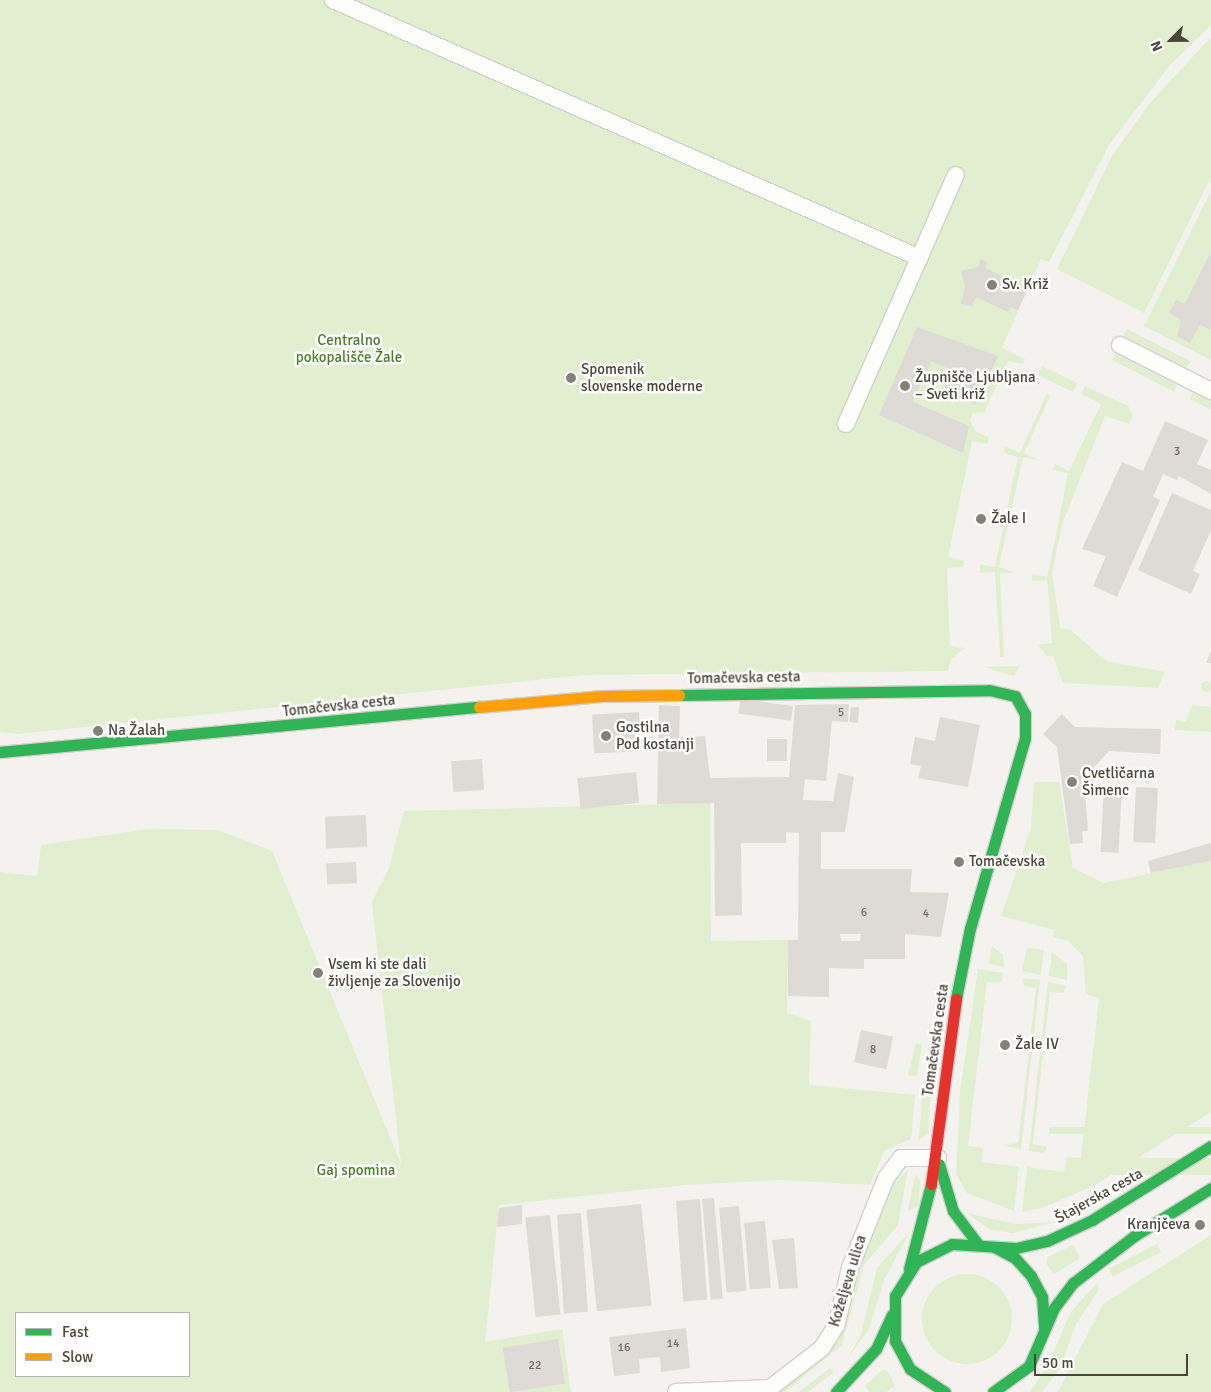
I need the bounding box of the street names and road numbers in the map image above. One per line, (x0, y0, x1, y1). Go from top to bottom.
street label: Tomačevska cesta (687, 668, 801, 688)
street label: Tomačevska cesta (282, 691, 396, 721)
street label: Tomačevska cesta (919, 983, 953, 1097)
street label: Štajerska cesta (1052, 1165, 1146, 1227)
street label: Koželjeva ulica (825, 1233, 871, 1329)

